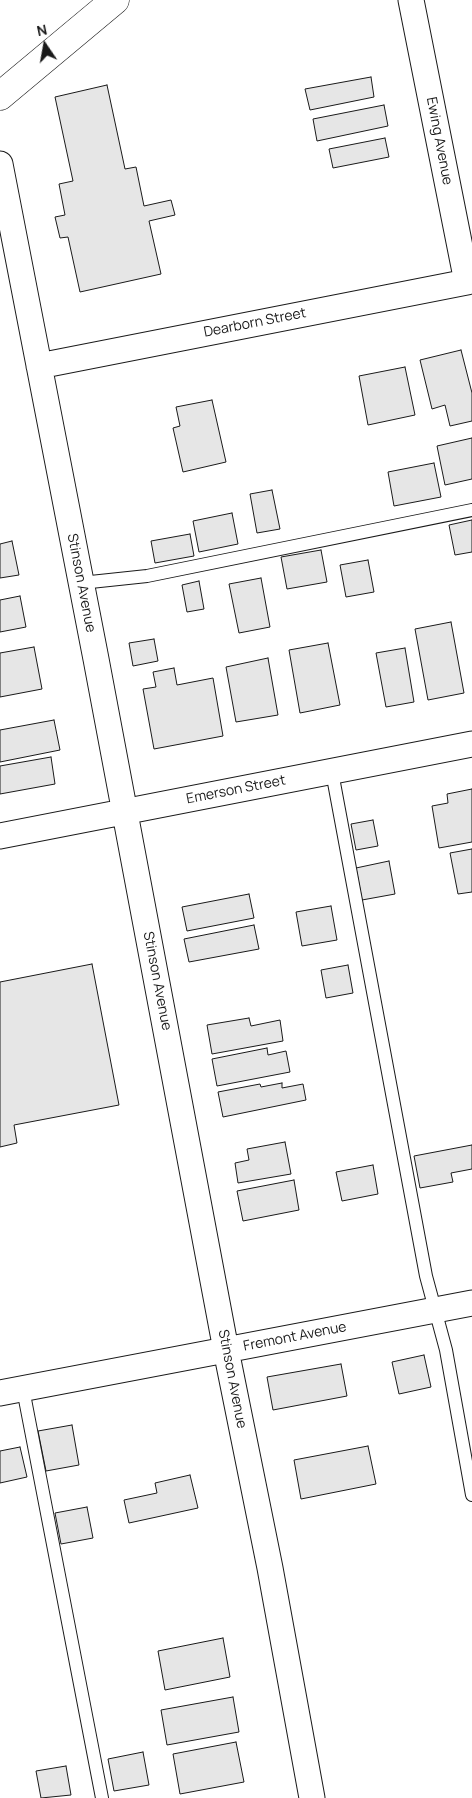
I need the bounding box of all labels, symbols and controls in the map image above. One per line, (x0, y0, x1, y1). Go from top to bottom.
north arrow (20, 20, 70, 70)
text: N (35, 20, 49, 40)
street label: Ewing Avenue (422, 96, 456, 186)
street label: Dearborn Street (202, 305, 308, 341)
street label: Stinson Avenue (63, 532, 99, 634)
street label: Emerson Street (185, 772, 287, 808)
street label: Stinson Avenue (139, 930, 175, 1032)
street label: Fremont Avenue (242, 1319, 348, 1355)
street label: Stinson Avenue (214, 1328, 250, 1430)

